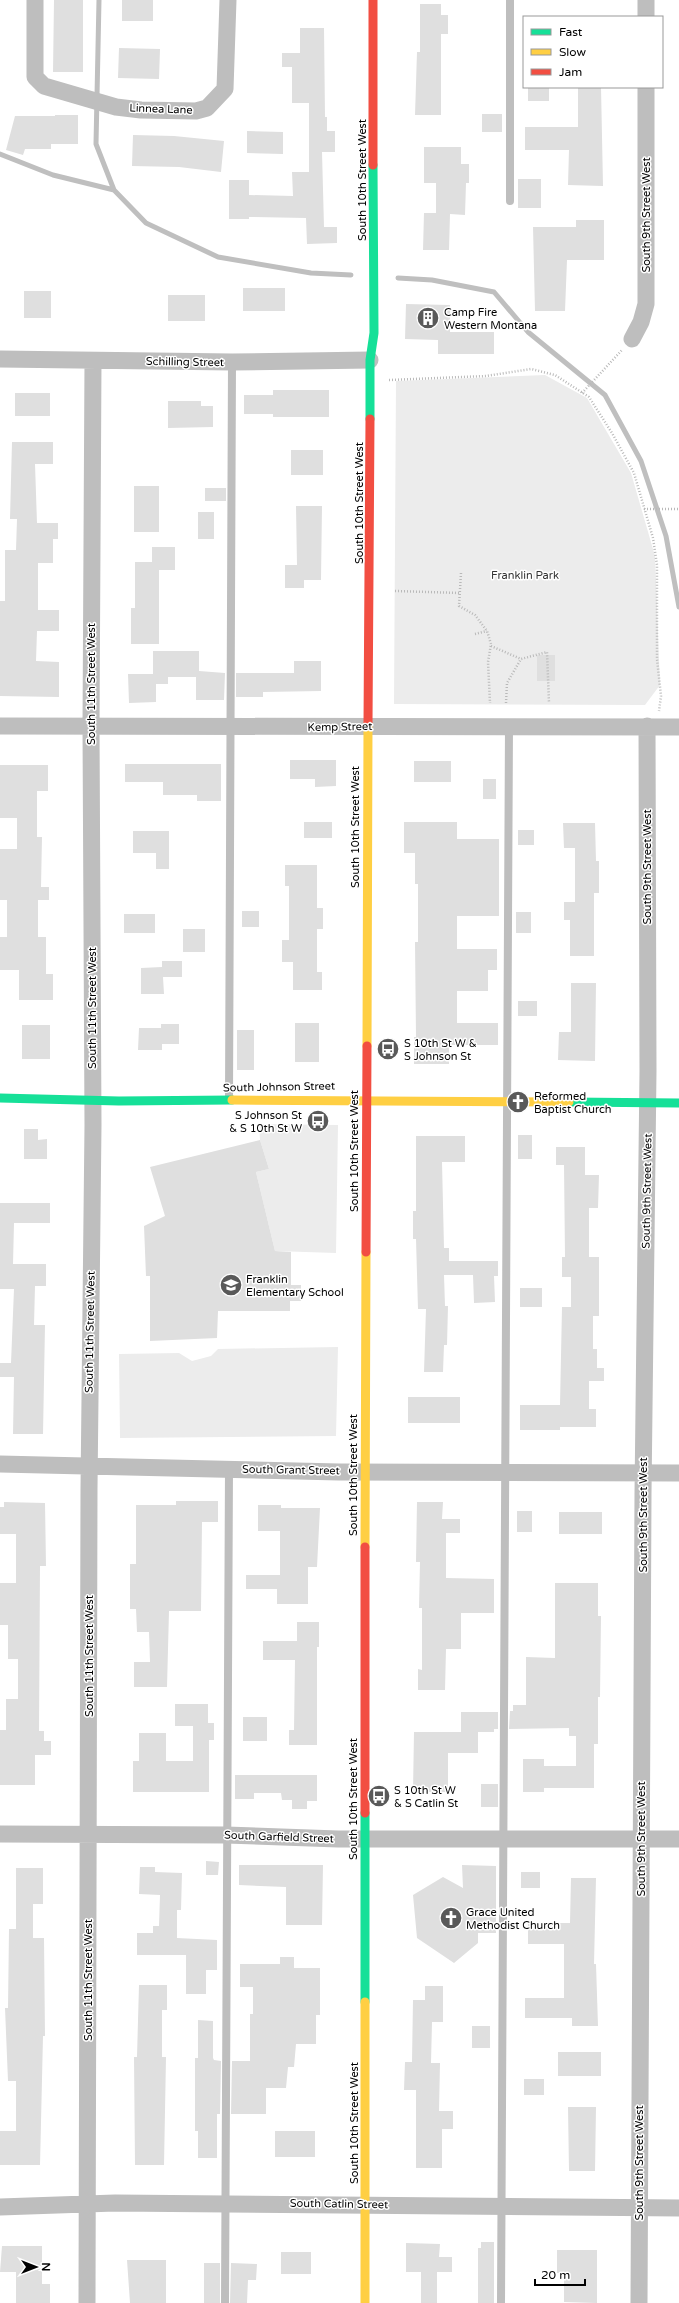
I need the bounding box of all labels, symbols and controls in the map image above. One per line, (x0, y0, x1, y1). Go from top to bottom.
legend (523, 16, 663, 88)
text: Fast (559, 25, 583, 39)
text: Slow (559, 45, 586, 59)
text: Jam (559, 65, 582, 79)
street label: Linnea Lane (129, 101, 193, 117)
street label: South 10th Street West (356, 119, 369, 241)
street label: South 9th Street West (640, 157, 653, 273)
building icon: Camp Fire Western Montana (415, 305, 441, 331)
place label: Camp Fire Western Montana (444, 306, 537, 332)
street label: Schilling Street (146, 355, 224, 369)
street label: South 10th Street West (353, 442, 366, 564)
park label: Franklin Park (491, 569, 559, 582)
street label: South 11th Street West (85, 623, 98, 745)
street label: Kemp Street (307, 720, 373, 734)
street label: South 10th Street West (349, 766, 362, 888)
street label: South 9th Street West (641, 809, 654, 925)
street label: South 11th Street West (86, 947, 99, 1069)
bus stop icon: S 10th St W & S Johnson St (375, 1036, 401, 1062)
place label: S 10th St W & S Johnson St (404, 1037, 477, 1063)
street label: South Johnson Street (223, 1080, 335, 1094)
church icon: Reformed Baptist Church (505, 1089, 531, 1115)
street label: South 10th Street West (348, 1090, 361, 1212)
place label: Reformed Baptist Church (534, 1090, 612, 1116)
bus stop icon: S Johnson St & S 10th St W (305, 1108, 331, 1134)
place label: S Johnson St & S 10th St W (229, 1109, 302, 1135)
street label: South 9th Street West (639, 1133, 655, 1249)
street label: South 11th Street West (82, 1271, 98, 1393)
school or university icon: Franklin Elementary School (218, 1272, 244, 1298)
place label: Franklin Elementary School (246, 1273, 344, 1299)
street label: South 10th Street West (347, 1414, 360, 1536)
street label: South 9th Street West (637, 1457, 650, 1573)
street label: South Grant Street (242, 1463, 340, 1477)
street label: South 11th Street West (83, 1595, 96, 1717)
street label: South 10th Street West (347, 1738, 360, 1860)
street label: South 9th Street West (635, 1781, 648, 1897)
bus stop icon: S 10th St W & S Catlin St (366, 1783, 392, 1809)
place label: S 10th St W & S Catlin St (394, 1784, 458, 1810)
street label: South Garfield Street (224, 1829, 334, 1845)
church icon: Grace United Methodist Church (438, 1905, 464, 1931)
place label: Grace United Methodist Church (466, 1906, 560, 1932)
street label: South 11th Street West (82, 1919, 95, 2041)
street label: South 10th Street West (348, 2062, 361, 2184)
street label: South 9th Street West (633, 2105, 646, 2221)
street label: South Catlin Street (290, 2197, 388, 2211)
north arrow (16, 2247, 56, 2287)
scale bar (535, 2261, 585, 2287)
text: N (39, 2263, 52, 2271)
text: 20 m (541, 2268, 570, 2282)

